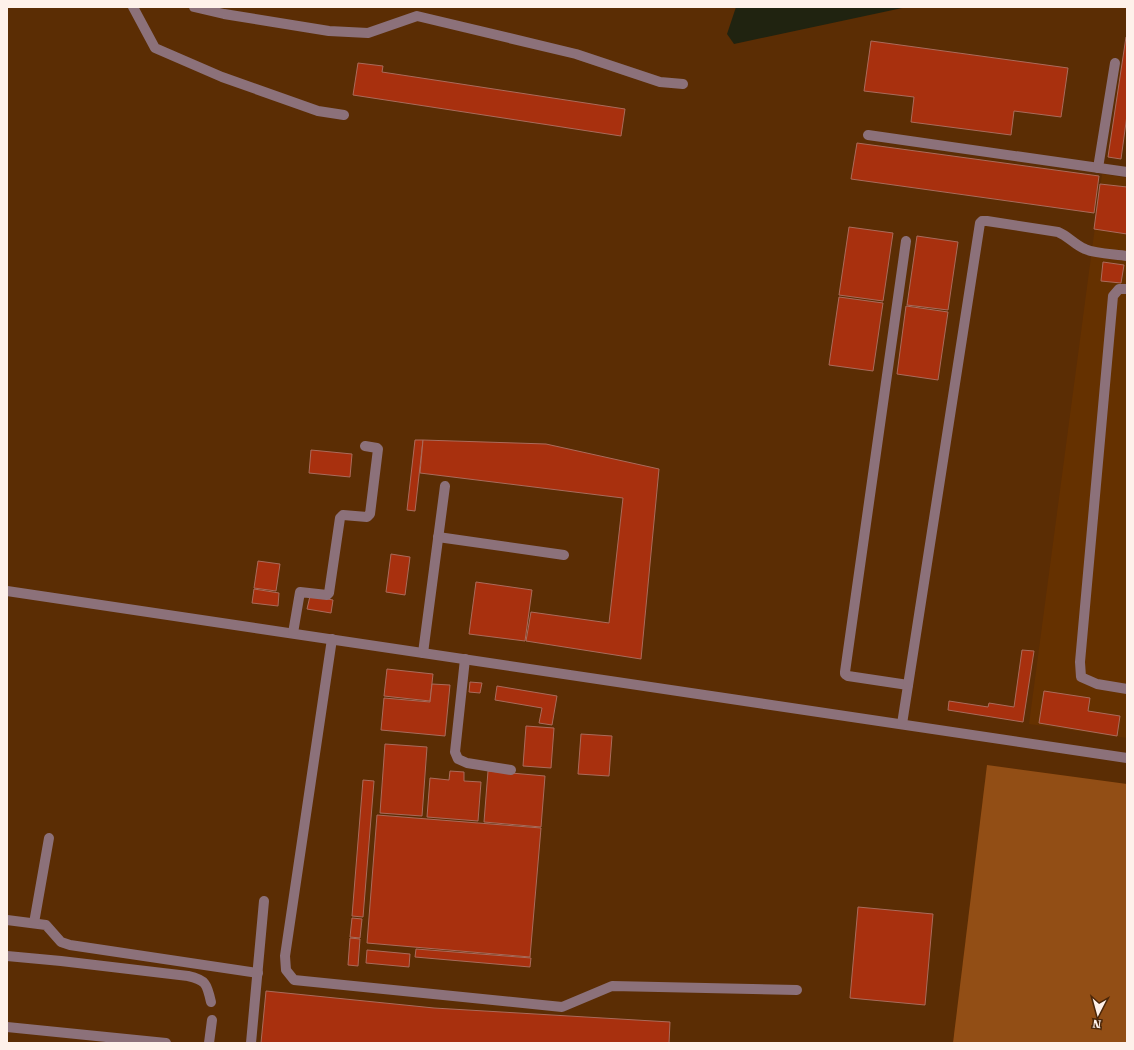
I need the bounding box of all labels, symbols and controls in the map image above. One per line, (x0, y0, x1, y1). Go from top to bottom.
north arrow (1078, 994, 1118, 1034)
text: N (1092, 1016, 1102, 1030)

